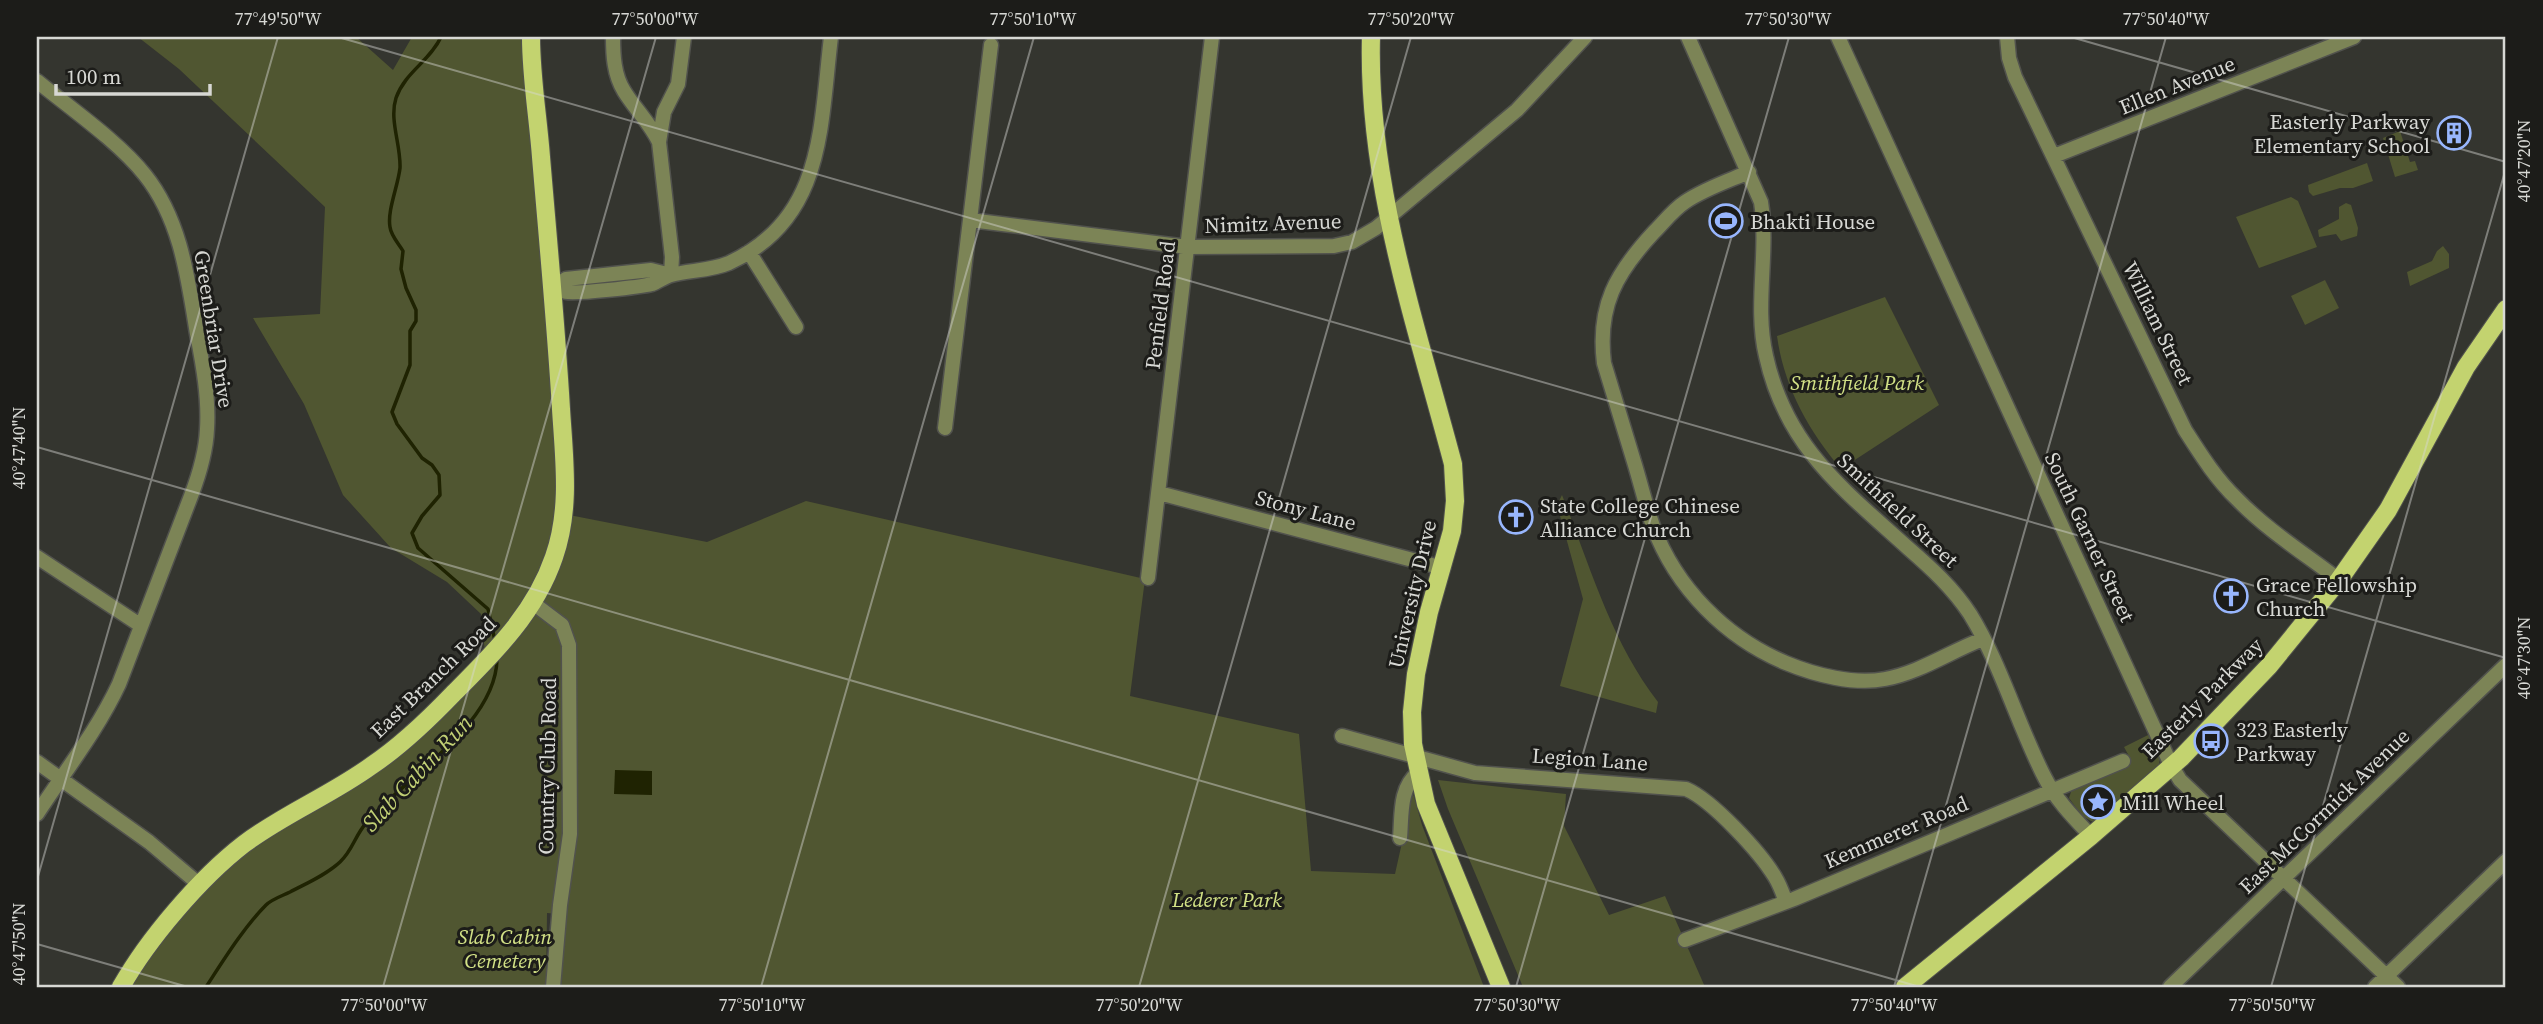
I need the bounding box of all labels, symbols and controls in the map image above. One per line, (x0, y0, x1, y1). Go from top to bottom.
text: 77°49'50"W (235, 6, 322, 31)
text: 77°50'00"W (612, 6, 699, 31)
text: 77°50'10"W (990, 6, 1077, 31)
text: 77°50'20"W (1368, 6, 1455, 31)
text: 77°50'30"W (1745, 6, 1832, 31)
text: 77°50'40"W (2123, 6, 2210, 31)
street label: Ellen Avenue (2115, 49, 2239, 121)
scale bar (56, 52, 210, 96)
text: 100 m (66, 62, 121, 91)
place label: Easterly Parkway Elementary School (2253, 107, 2430, 160)
building icon: Easterly Parkway Elementary School (2435, 114, 2473, 152)
text: 40°47'20"N (2511, 120, 2536, 202)
sports icon: Bhakti House (1707, 202, 1745, 240)
street label: Nimitz Avenue (1204, 206, 1342, 240)
place label: Bhakti House (1750, 207, 1875, 236)
street label: Penfield Road (1138, 239, 1182, 371)
street label: Greenbriar Drive (187, 248, 241, 410)
street label: William Street (2116, 257, 2200, 389)
park label: Smithfield Park (1790, 368, 1924, 397)
text: 40°47'40"N (6, 407, 31, 489)
street label: Smithfield Street (1831, 446, 1965, 574)
street label: South Garner Street (2038, 448, 2142, 627)
street label: Stony Lane (1252, 483, 1360, 537)
place label: State College Chinese Alliance Church (1540, 491, 1740, 544)
church icon: State College Chinese Alliance Church (1497, 498, 1535, 536)
street label: University Drive (1381, 517, 1443, 671)
place label: Grace Fellowship Church (2256, 570, 2417, 623)
church icon: Grace Fellowship Church (2212, 577, 2250, 615)
street label: East Branch Road (364, 609, 502, 745)
text: 40°47'30"N (2511, 617, 2536, 699)
street label: Easterly Parkway (2135, 631, 2269, 765)
street label: Country Club Road (531, 677, 563, 855)
water label: Slab Cabin Run (354, 707, 480, 839)
place label: 323 Easterly Parkway (2236, 715, 2348, 768)
bus stop icon: 323 Easterly Parkway (2192, 722, 2230, 760)
street label: East McCormick Avenue (2232, 722, 2416, 900)
street label: Legion Lane (1531, 740, 1649, 778)
place icon: Mill Wheel (2079, 783, 2117, 821)
place label: Mill Wheel (2122, 788, 2224, 817)
street label: Kemmerer Road (1820, 789, 1972, 875)
park label: Lederer Park (1171, 885, 1282, 914)
text: 40°47'50"N (6, 903, 31, 985)
park label: Slab Cabin Cemetery (458, 922, 552, 975)
text: 77°50'00"W (341, 992, 428, 1017)
text: 77°50'10"W (719, 992, 806, 1017)
text: 77°50'20"W (1096, 992, 1183, 1017)
text: 77°50'30"W (1474, 992, 1561, 1017)
text: 77°50'40"W (1851, 992, 1938, 1017)
text: 77°50'50"W (2229, 992, 2316, 1017)

